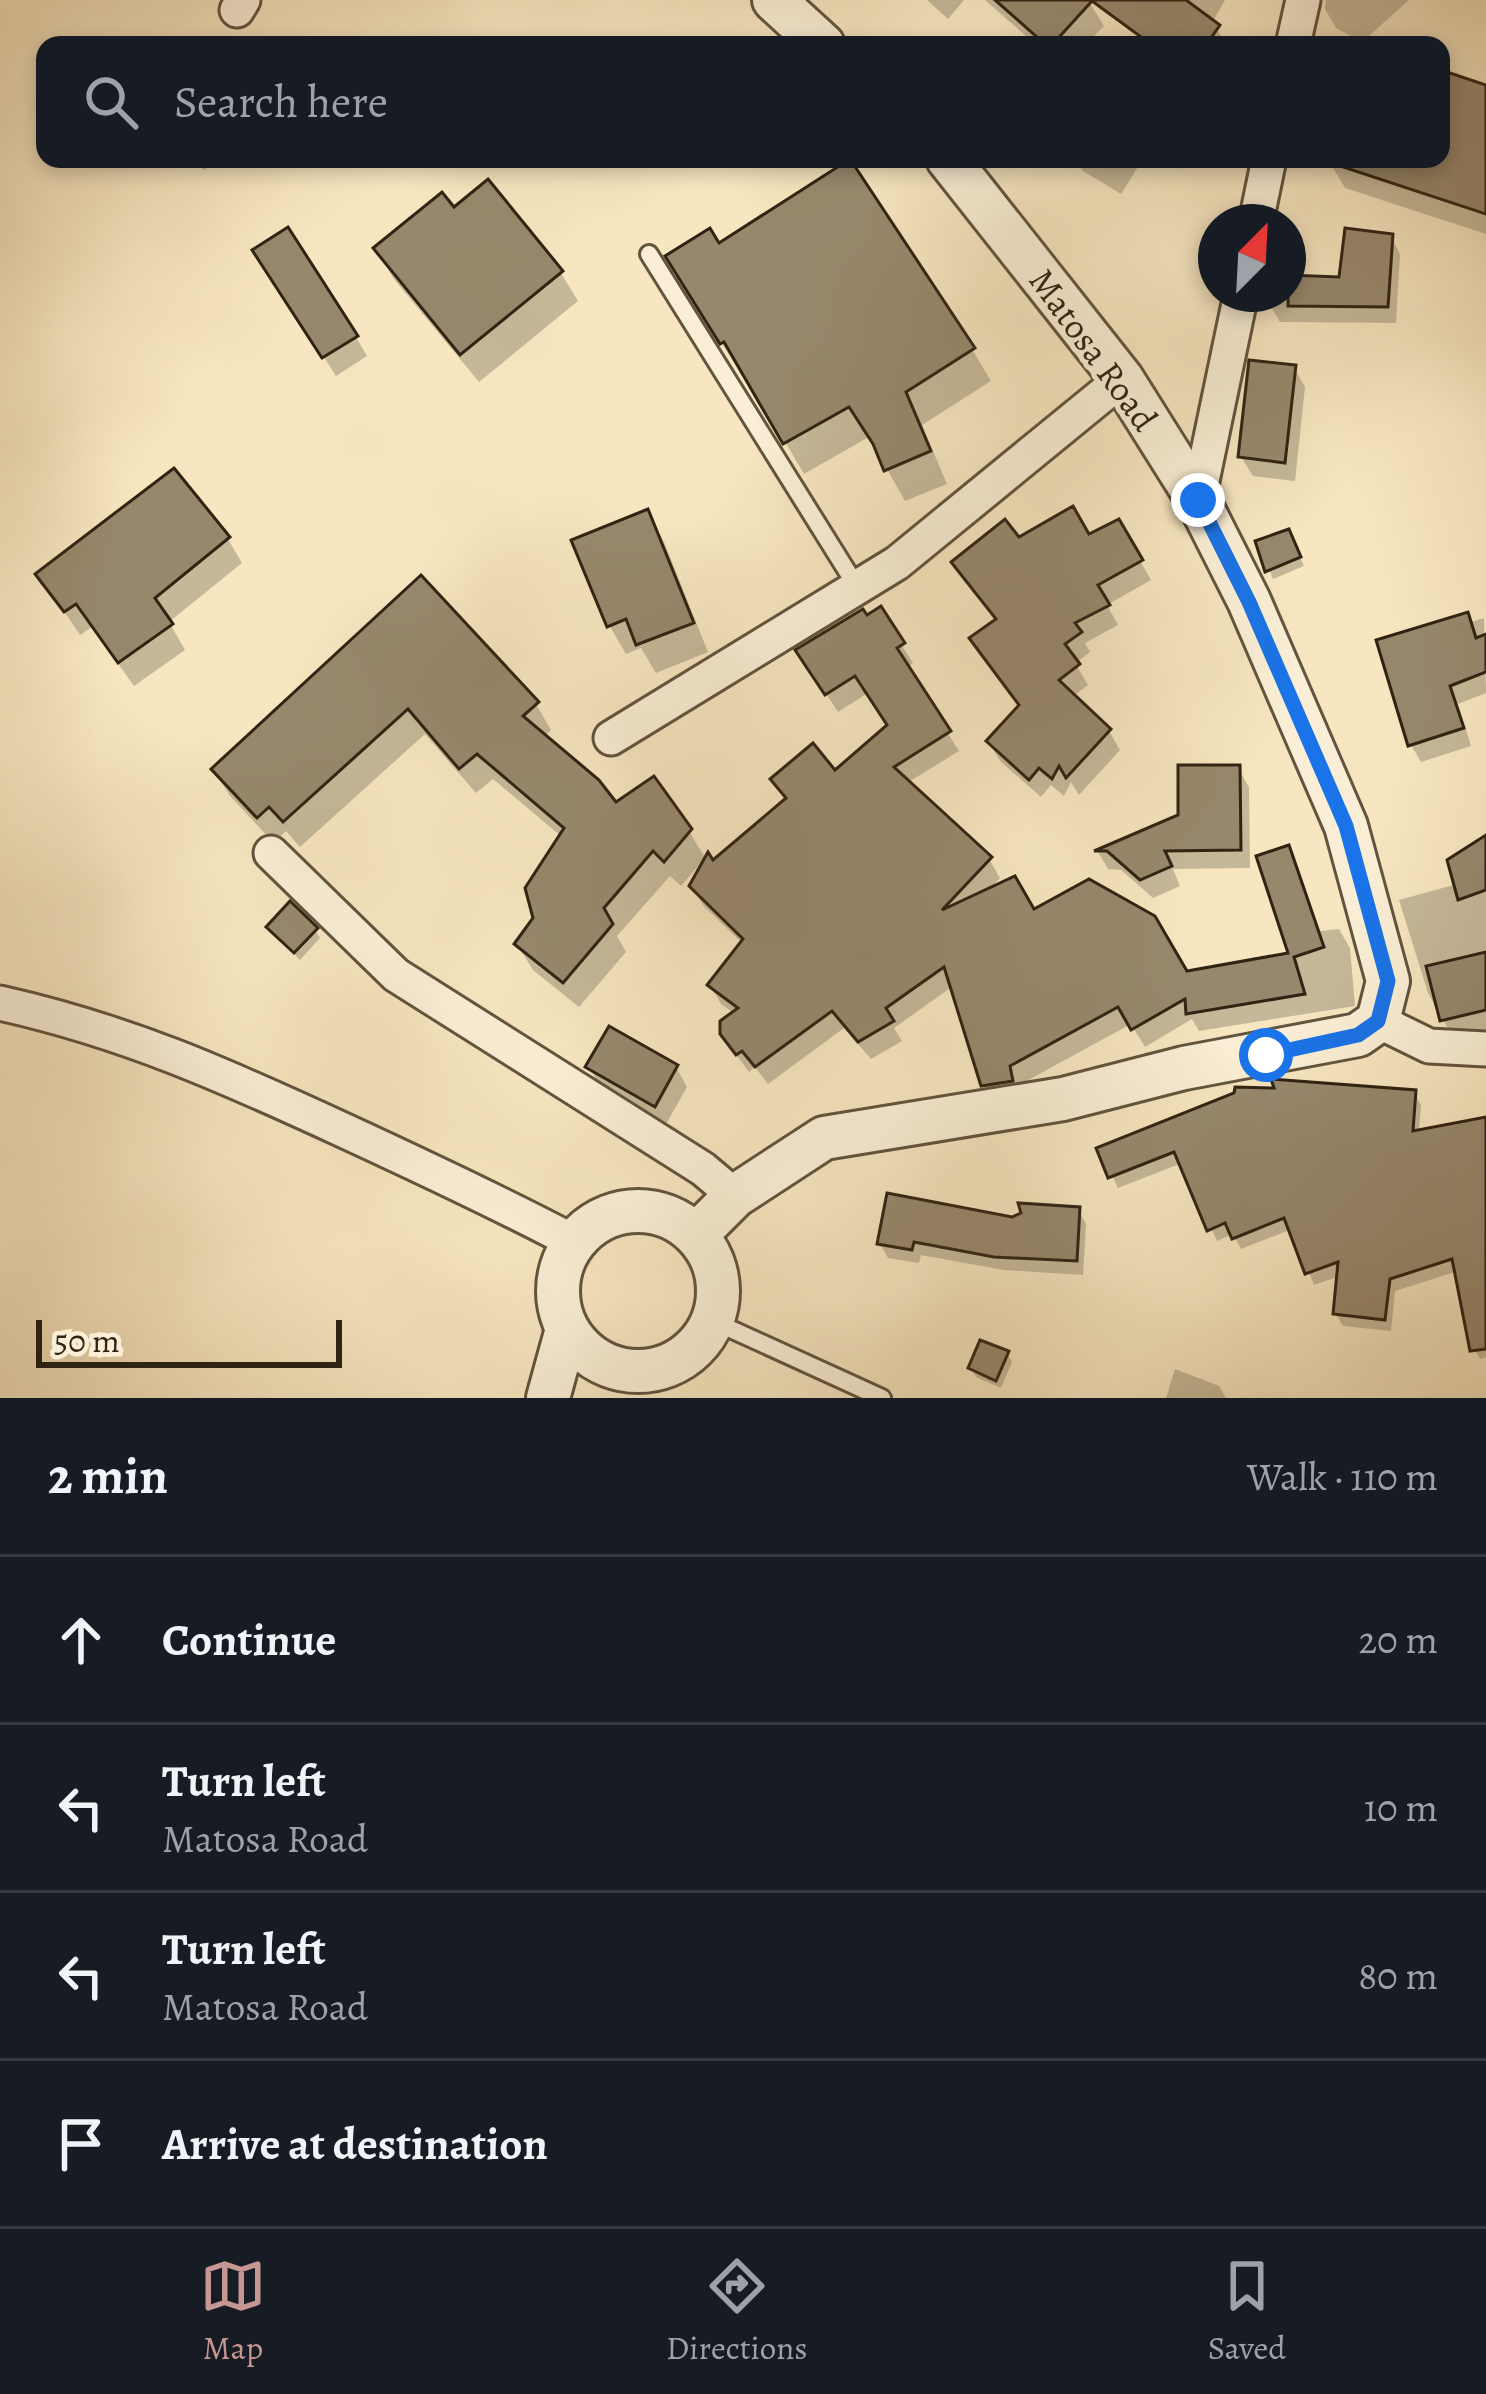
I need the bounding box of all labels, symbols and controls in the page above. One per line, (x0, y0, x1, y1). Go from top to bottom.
search box (36, 36, 1450, 168)
icon: search (78, 69, 144, 135)
text: Search here (174, 71, 388, 133)
north arrow (1198, 204, 1306, 312)
street label: Matosa Road (1018, 258, 1170, 441)
route end (1171, 473, 1225, 527)
route start (1239, 1028, 1293, 1082)
scale bar (36, 1314, 342, 1367)
text: 50 m (54, 1318, 120, 1363)
text: 2 min (48, 1441, 168, 1511)
text: Walk · 110 m (1247, 1450, 1438, 1503)
icon: ahead (48, 1607, 114, 1673)
text: Continue (162, 1609, 336, 1671)
text: 20 m (1359, 1613, 1438, 1666)
text: Turn left (162, 1750, 326, 1812)
icon: left (48, 1775, 114, 1841)
text: 10 m (1364, 1781, 1438, 1834)
text: Matosa Road (162, 1812, 368, 1865)
text: Turn left (162, 1918, 326, 1980)
icon: left (48, 1943, 114, 2009)
text: 80 m (1358, 1949, 1438, 2002)
text: Matosa Road (162, 1980, 368, 2033)
icon: arrive (48, 2111, 114, 2177)
text: Arrive at destination (162, 2113, 548, 2175)
tab: Map (200, 2253, 266, 2370)
tab: Directions (666, 2253, 808, 2370)
tab: Saved (1208, 2253, 1286, 2370)

